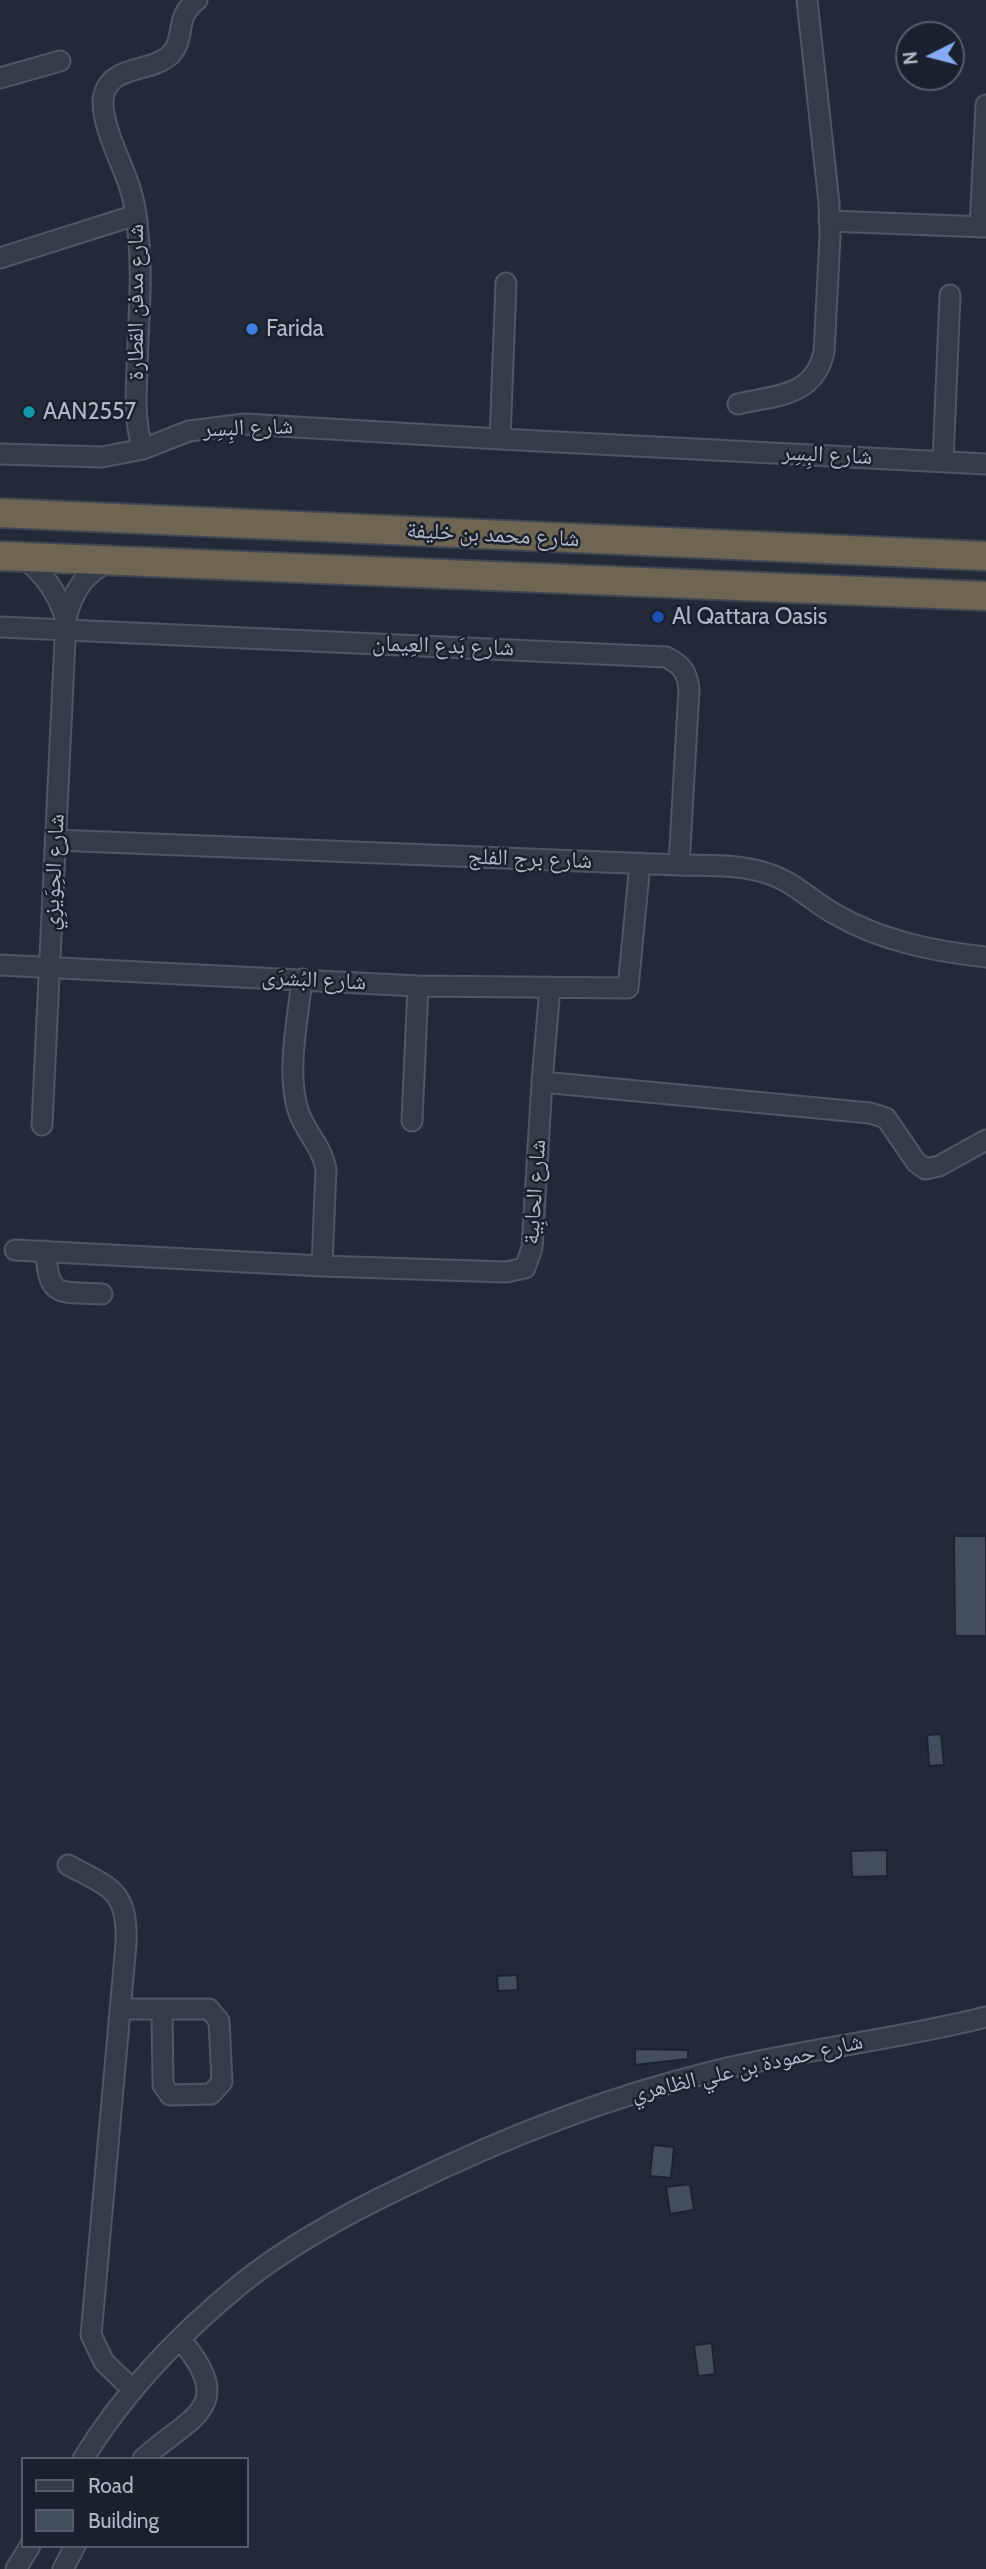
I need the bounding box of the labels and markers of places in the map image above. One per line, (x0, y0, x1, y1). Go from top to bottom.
place label: Farida (266, 315, 324, 343)
marker: Farida (244, 321, 260, 337)
place label: AAN2557 (43, 398, 136, 426)
marker: AAN2557 (21, 404, 37, 420)
place label: Al Qattara Oasis (672, 603, 827, 631)
marker: Al Qattara Oasis (650, 609, 666, 625)

